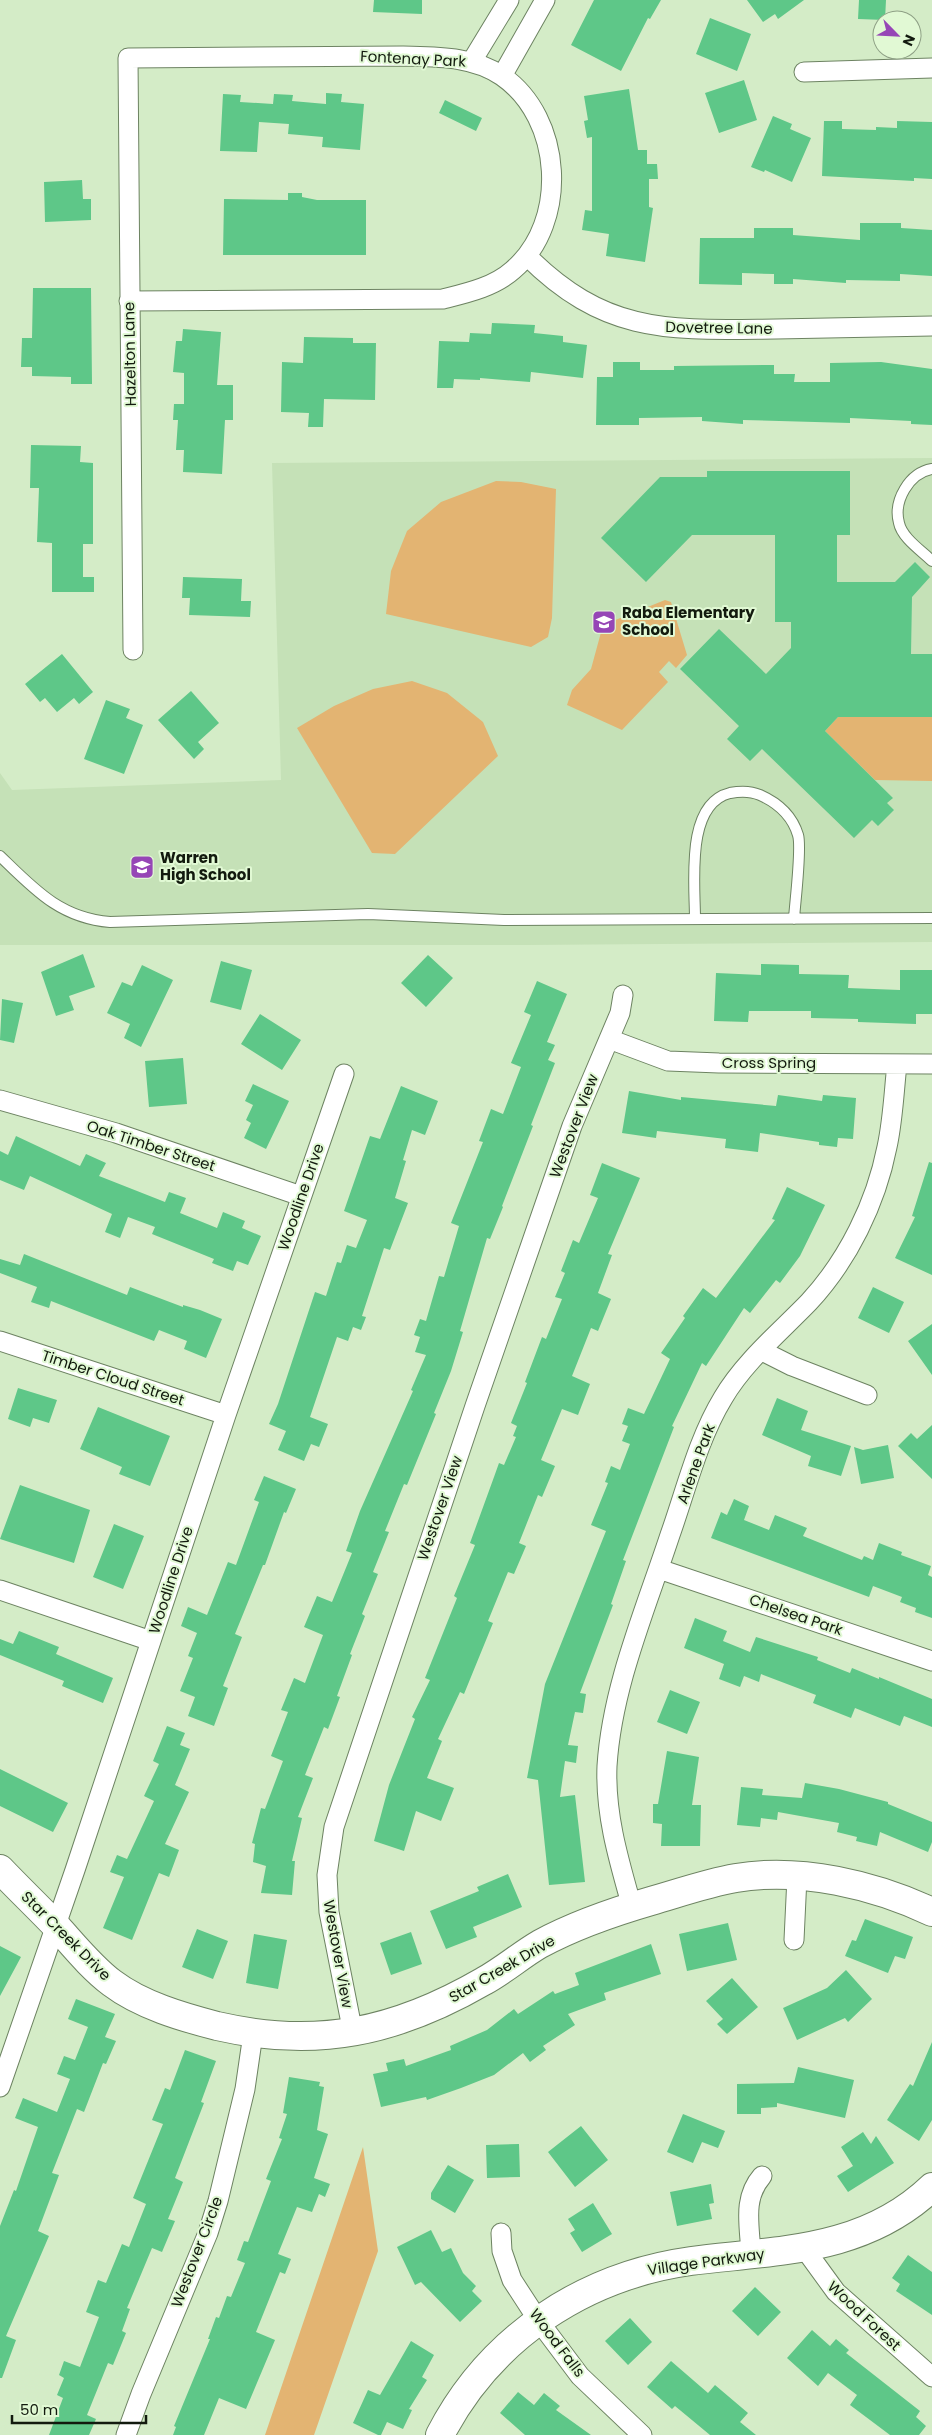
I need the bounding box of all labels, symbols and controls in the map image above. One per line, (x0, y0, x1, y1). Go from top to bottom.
north arrow (872, 10, 922, 60)
text: N (898, 31, 920, 49)
street label: Fontenay Park (360, 45, 467, 72)
street label: Hazelton Lane (118, 302, 141, 406)
street label: Dovetree Lane (665, 316, 773, 339)
place label: Raba Elementary School (622, 602, 755, 640)
school or university icon: Raba Elementary School (591, 609, 617, 635)
place label: Warren High School (160, 847, 251, 885)
school or university icon: Warren High School (129, 854, 155, 880)
street label: Cross Spring (722, 1052, 816, 1073)
street label: Westover View (544, 1070, 603, 1181)
street label: Oak Timber Street (84, 1115, 218, 1176)
street label: Woodline Drive (272, 1141, 329, 1253)
street label: Timber Cloud Street (39, 1345, 187, 1411)
street label: Arlene Park (671, 1421, 720, 1507)
street label: Westover View (412, 1452, 468, 1563)
street label: Woodline Drive (143, 1523, 198, 1636)
street label: Chelsea Park (747, 1589, 846, 1640)
street label: Star Creek Drive (17, 1886, 116, 1985)
street label: Westover View (319, 1898, 358, 2010)
street label: Star Creek Drive (445, 1930, 559, 2007)
street label: Westover Circle (166, 2193, 227, 2310)
street label: Village Parkway (646, 2243, 766, 2280)
street label: Wood Forest (823, 2276, 906, 2355)
street label: Wood Falls (525, 2304, 590, 2381)
scale bar (12, 2392, 146, 2424)
text: 50 m (20, 2399, 58, 2420)

